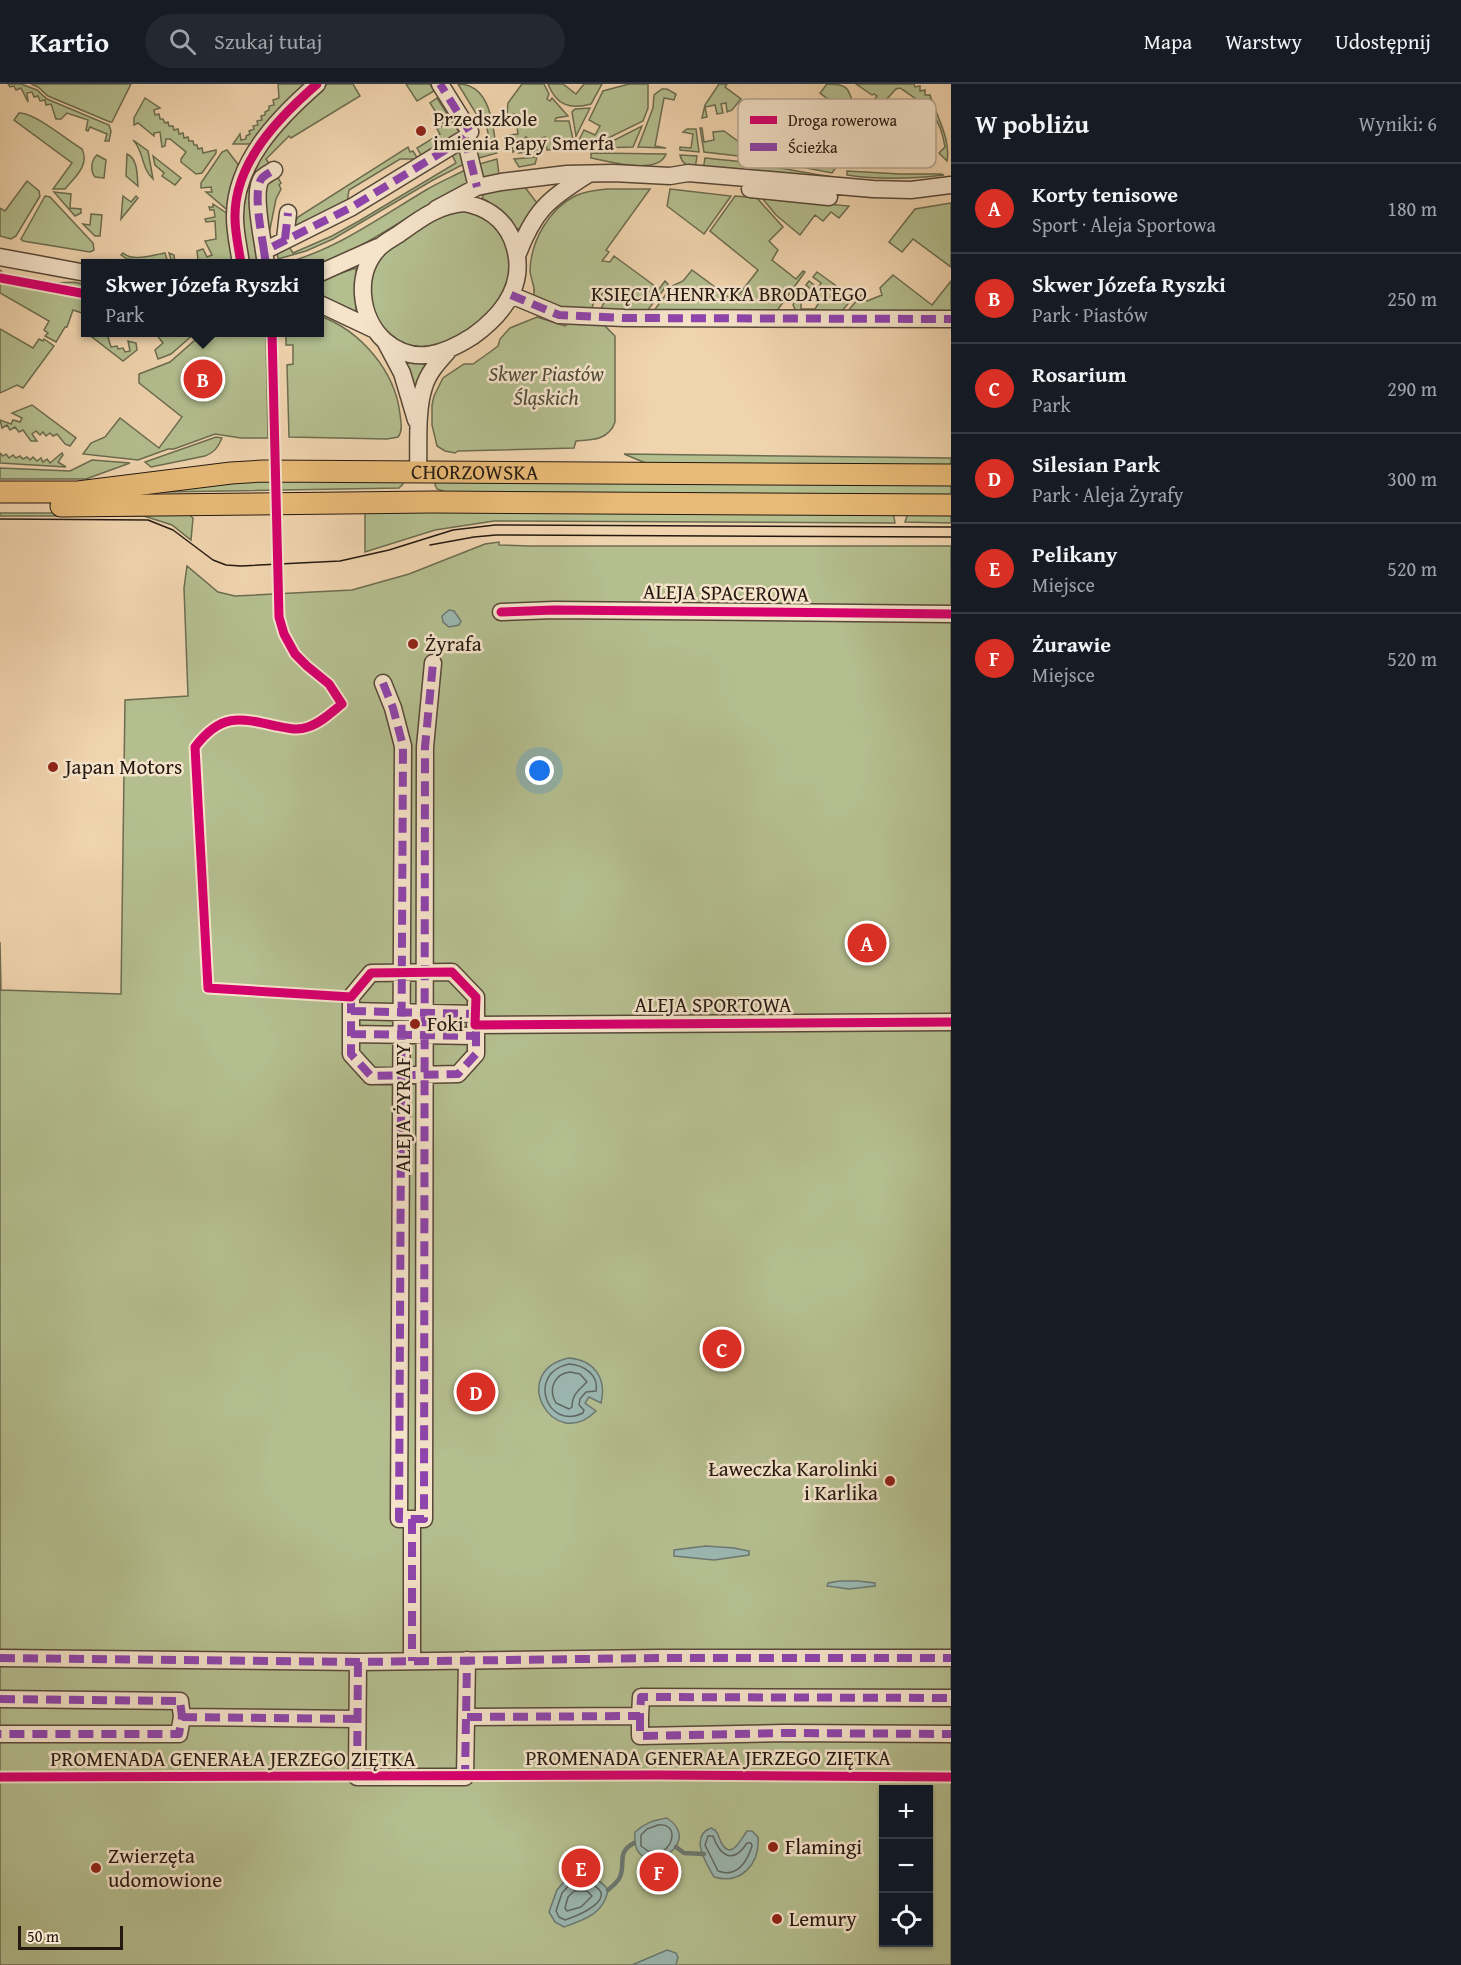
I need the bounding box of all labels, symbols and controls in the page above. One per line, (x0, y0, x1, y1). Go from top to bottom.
search box (145, 14, 565, 68)
text: Kartio (30, 21, 109, 62)
icon: search (166, 25, 199, 58)
text: Szukaj tutaj (214, 25, 322, 57)
text: Mapa (1144, 26, 1192, 57)
text: Warstwy (1225, 26, 1302, 57)
text: Udostępnij (1335, 26, 1431, 57)
legend (738, 99, 936, 168)
place label: Przedszkole imienia Papy Smerfa (433, 103, 614, 158)
text: W pobliżu (975, 104, 1089, 143)
text: Droga rowerowa (788, 108, 897, 132)
text: Wyniki: 6 (1359, 109, 1437, 138)
marker: Przedszkole imienia Papy Smerfa (414, 124, 428, 138)
text: Ścieżka (788, 135, 838, 159)
text: Korty tenisowe (1032, 178, 1178, 210)
text: A (988, 194, 1001, 223)
text: 180 m (1387, 194, 1437, 223)
text: Sport · Aleja Sportowa (1032, 210, 1216, 239)
popup (81, 259, 324, 337)
text: Skwer Józefa Ryszki (106, 268, 299, 300)
text: Skwer Józefa Ryszki (1032, 268, 1226, 300)
street label: KSIĘCIA HENRYKA BRODATEGO (591, 278, 867, 309)
text: B (988, 284, 1001, 313)
text: 250 m (1387, 284, 1437, 313)
text: Park (106, 300, 144, 329)
text: Park · Piastów (1032, 300, 1148, 329)
pin: B (184, 356, 222, 402)
park label: Skwer Piastów Śląskich (488, 358, 604, 413)
text: Rosarium (1032, 358, 1126, 390)
text: C (989, 374, 1000, 403)
text: 290 m (1387, 374, 1437, 403)
text: Park (1032, 390, 1071, 419)
text: Silesian Park (1032, 448, 1160, 480)
street label: CHORZOWSKA (411, 456, 539, 488)
text: D (988, 464, 1001, 493)
text: 300 m (1387, 464, 1437, 493)
text: Park · Aleja Żyrafy (1032, 480, 1184, 509)
text: Pelikany (1032, 538, 1117, 570)
text: E (989, 554, 1000, 583)
text: 520 m (1387, 554, 1437, 583)
text: Miejsce (1032, 570, 1095, 599)
street label: ALEJA SPACEROWA (643, 576, 810, 609)
place label: Żyrafa (425, 628, 482, 659)
text: Żurawie (1032, 628, 1111, 660)
marker: Żyrafa (406, 637, 420, 651)
text: F (989, 644, 1000, 673)
text: 520 m (1387, 644, 1437, 673)
text: Miejsce (1032, 660, 1095, 689)
place label: Japan Motors (62, 751, 182, 782)
your location (525, 756, 554, 785)
marker: Japan Motors (46, 760, 60, 774)
pin: A (848, 920, 886, 966)
street label: ALEJA SPORTOWA (634, 989, 792, 1020)
place label: Foki (427, 1008, 464, 1039)
marker: Foki (408, 1017, 422, 1031)
street label: ALEJA ŻYRAFY (387, 1043, 418, 1173)
pin: C (702, 1326, 742, 1372)
pin: D (456, 1370, 496, 1414)
place label: Ławeczka Karolinki i Karlika (709, 1453, 878, 1508)
marker: Ławeczka Karolinki i Karlika (883, 1474, 897, 1488)
street label: PROMENADA GENERAŁA JERZEGO ZIĘTKA (525, 1742, 891, 1773)
street label: PROMENADA GENERAŁA JERZEGO ZIĘTKA (50, 1743, 416, 1774)
map controls (879, 1785, 933, 1947)
button: + (879, 1785, 933, 1839)
place label: Flamingi (785, 1831, 862, 1862)
button: − (879, 1839, 933, 1893)
place label: Zwierzęta udomowione (108, 1840, 222, 1895)
marker: Flamingi (766, 1840, 780, 1854)
pin: E (562, 1846, 600, 1890)
pin: F (640, 1850, 678, 1894)
marker: Zwierzęta udomowione (89, 1861, 103, 1875)
button: locate (879, 1893, 933, 1947)
place label: Lemury (789, 1903, 857, 1934)
marker: Lemury (770, 1912, 784, 1926)
scale bar (18, 1923, 123, 1950)
text: 50 m (27, 1924, 59, 1948)

